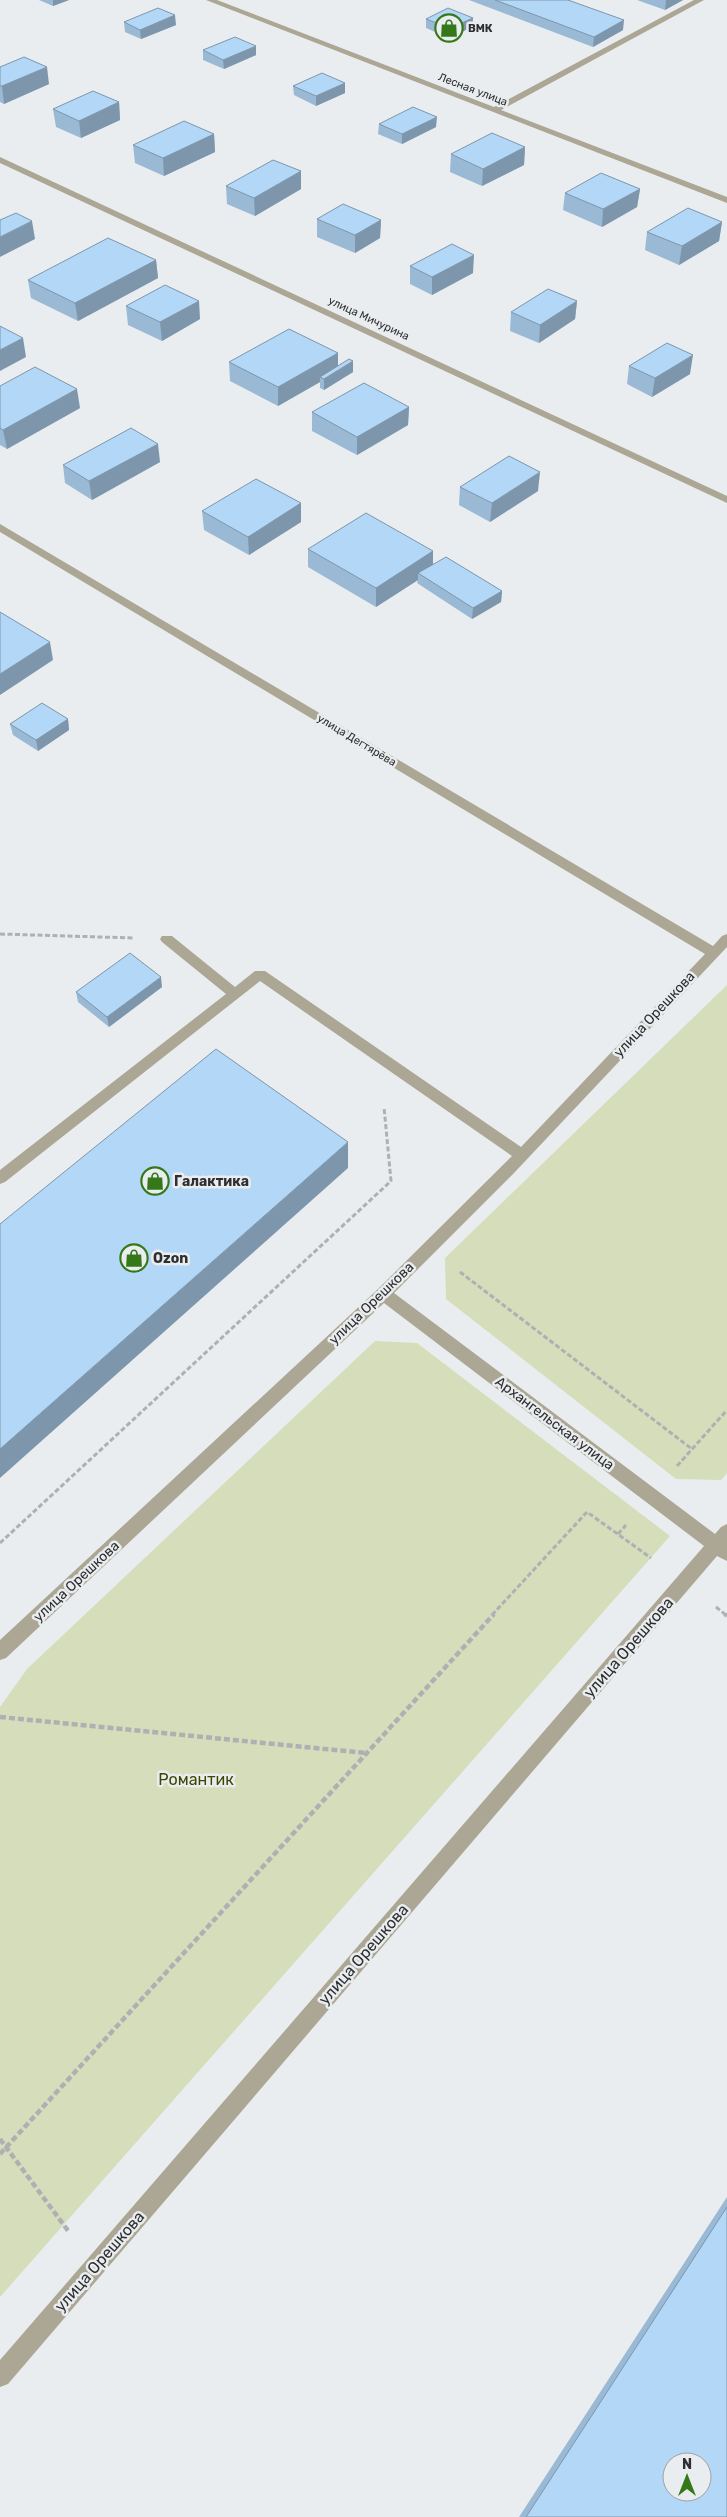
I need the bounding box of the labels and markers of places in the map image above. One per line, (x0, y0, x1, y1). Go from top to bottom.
shop icon: ВМК (434, 13, 464, 43)
place label: ВМК (468, 22, 493, 35)
shop icon: Галактика (140, 1166, 170, 1196)
place label: Галактика (174, 1173, 249, 1190)
shop icon: Ozon (119, 1243, 149, 1273)
place label: Ozon (153, 1250, 188, 1267)

